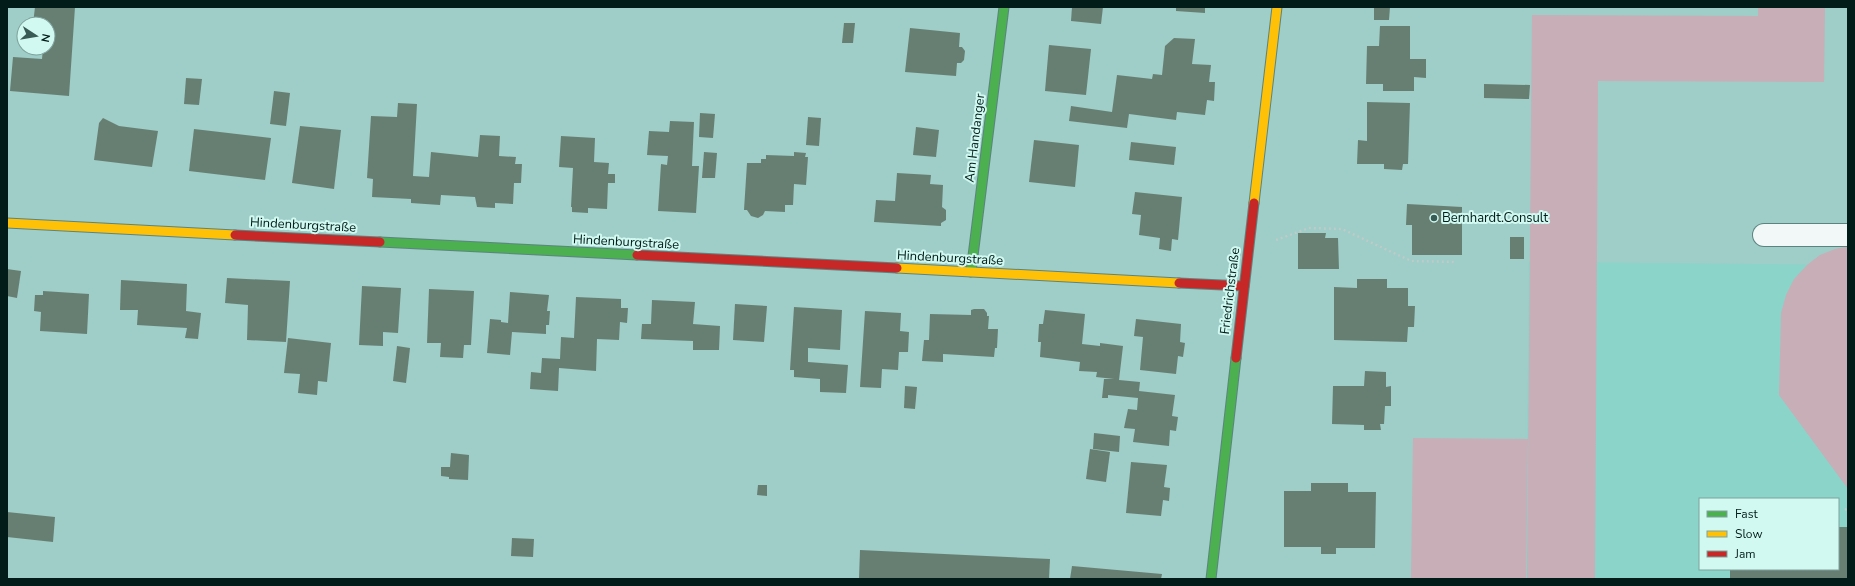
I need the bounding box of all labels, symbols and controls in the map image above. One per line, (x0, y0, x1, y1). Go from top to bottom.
north arrow (16, 16, 56, 56)
text: N (37, 32, 53, 44)
street label: Am Handanger (961, 92, 989, 183)
place label: Bernhardt.Consult (1442, 209, 1549, 227)
street label: Hindenburgstraße (249, 213, 357, 237)
marker: Bernhardt.Consult (1429, 213, 1439, 223)
street label: Hindenburgstraße (572, 230, 680, 254)
street label: Hindenburgstraße (896, 246, 1004, 270)
street label: Friedrichstraße (1216, 246, 1244, 335)
legend (1699, 498, 1839, 570)
text: Fast (1735, 506, 1758, 522)
text: Slow (1735, 526, 1763, 542)
text: Jam (1734, 546, 1756, 562)

